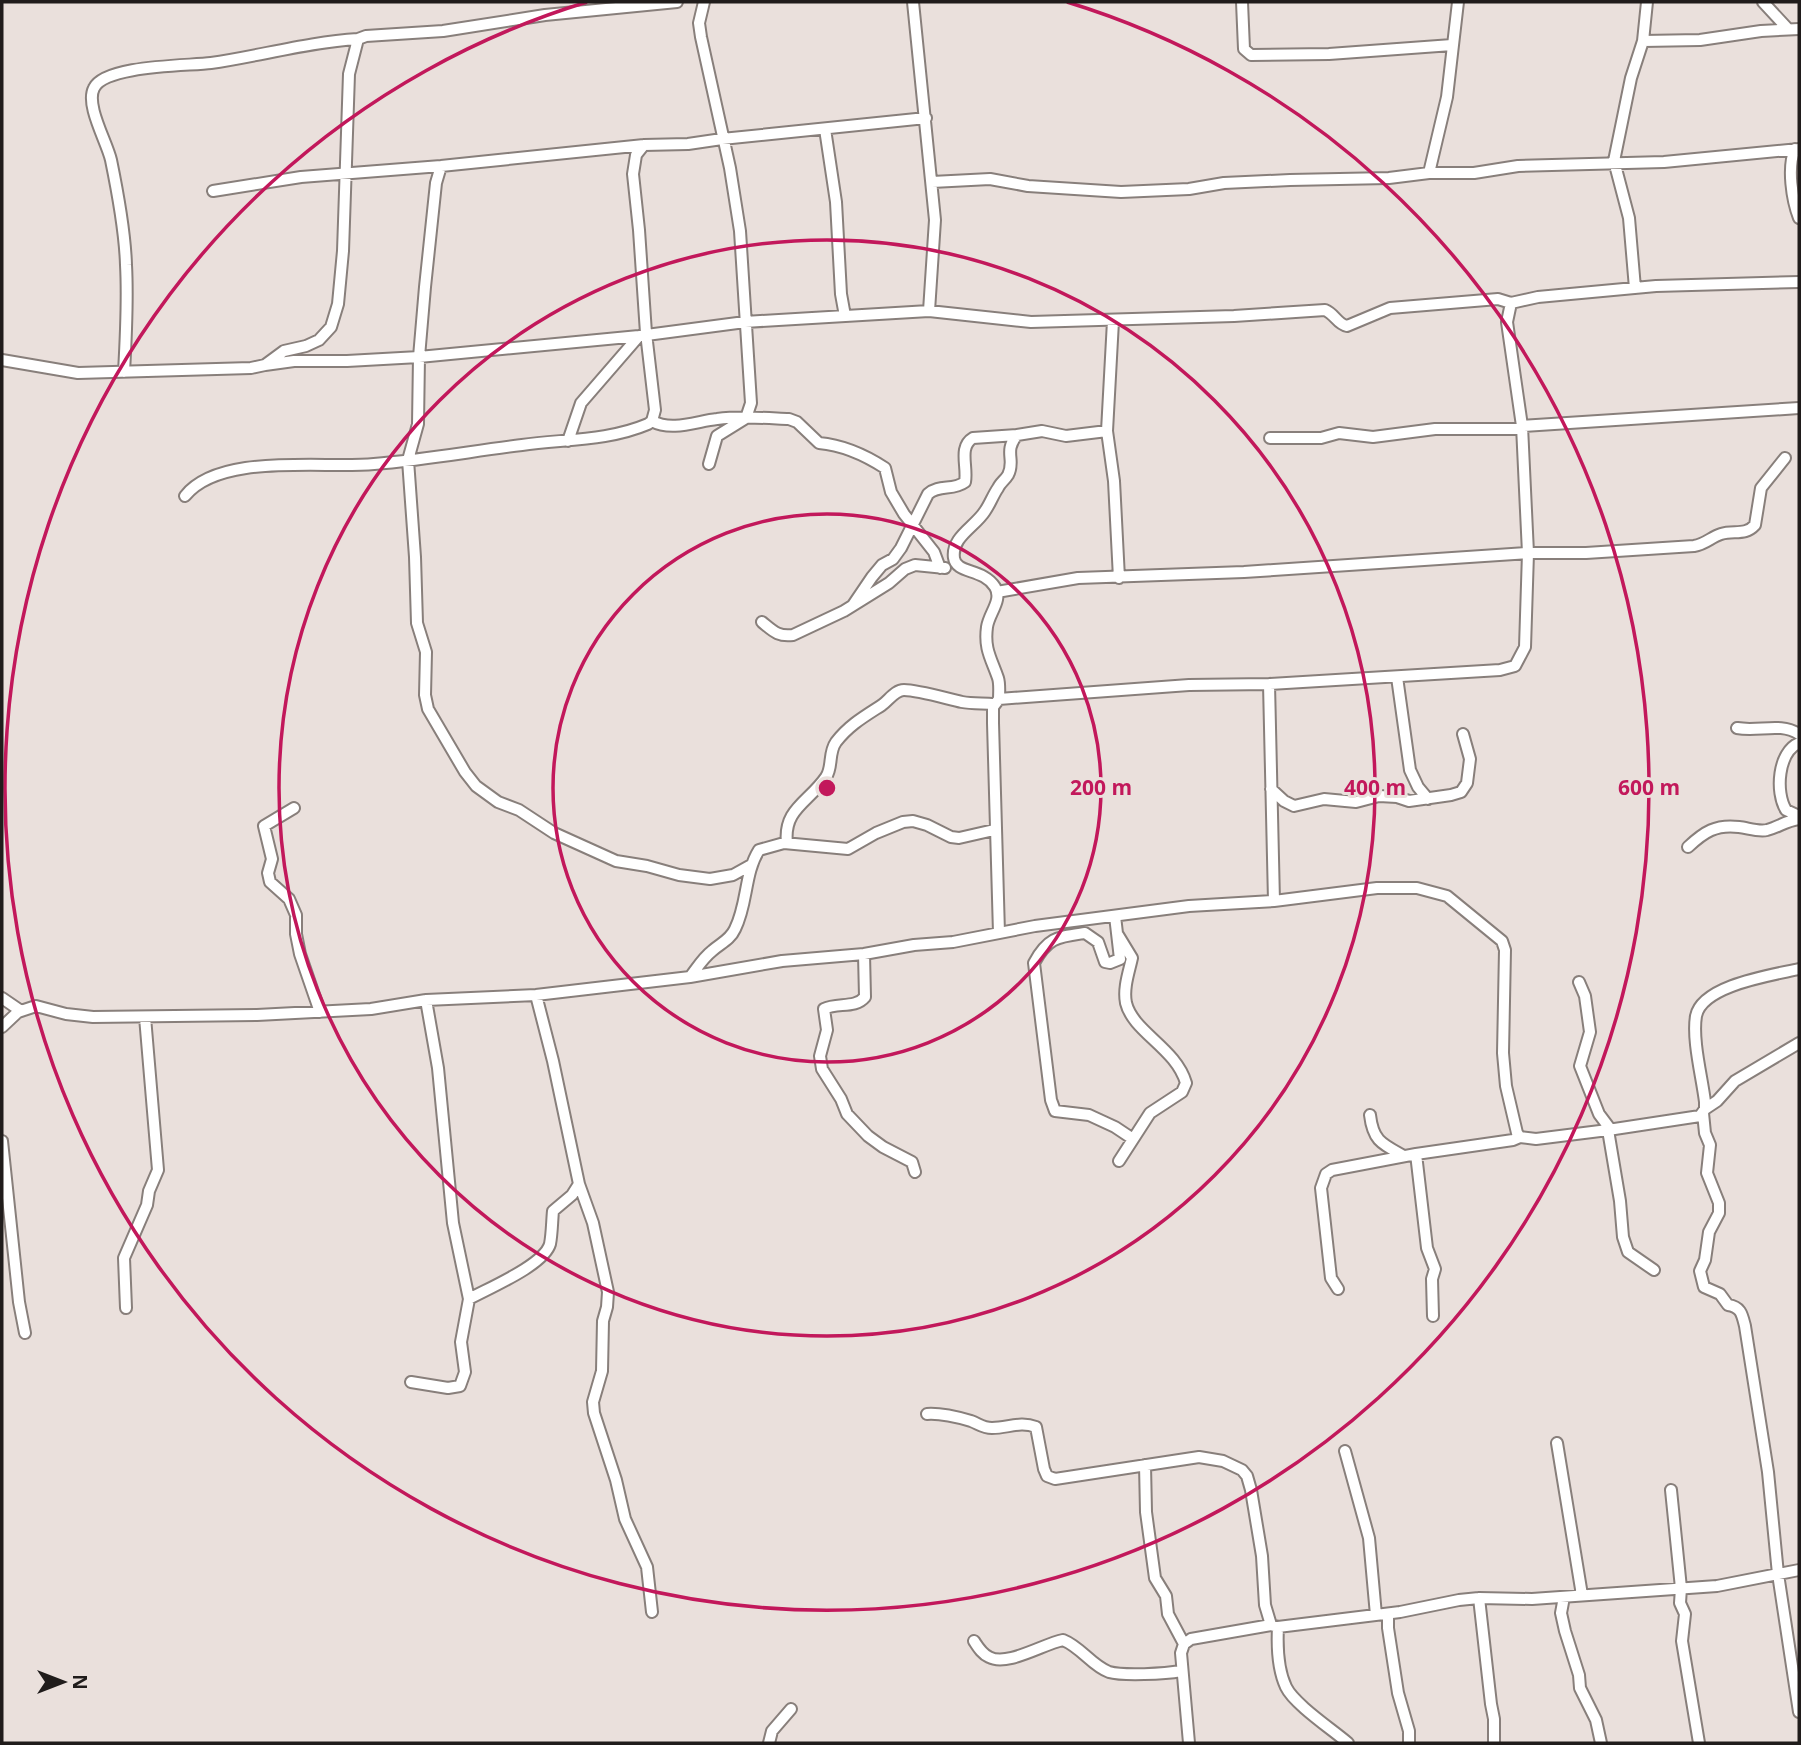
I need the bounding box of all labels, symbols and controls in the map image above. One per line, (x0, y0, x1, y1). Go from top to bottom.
text: 200 m (1070, 773, 1132, 801)
text: 400 m (1344, 773, 1406, 801)
text: 600 m (1618, 773, 1680, 801)
centre of rings (815, 776, 839, 800)
north arrow (28, 1647, 98, 1717)
text: N (67, 1674, 93, 1690)

